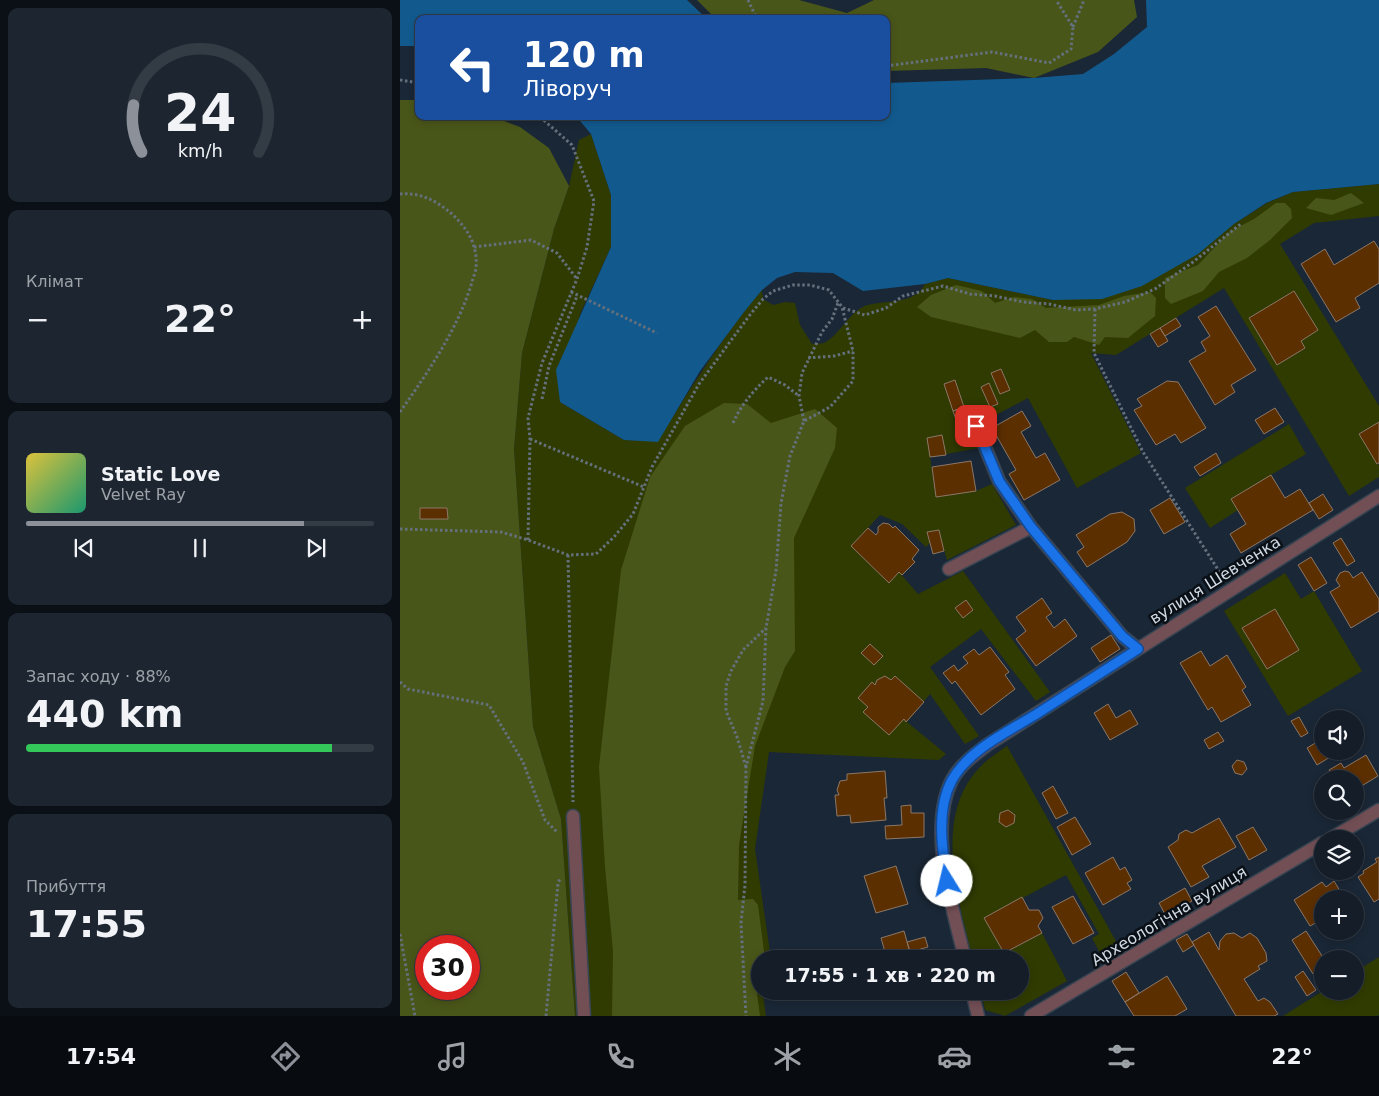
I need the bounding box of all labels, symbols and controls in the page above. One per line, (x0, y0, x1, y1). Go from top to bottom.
icon: left (440, 35, 505, 100)
text: 120 m (523, 35, 645, 75)
text: Ліворуч (523, 76, 612, 101)
text: 24 (164, 83, 236, 143)
text: km/h (177, 140, 223, 161)
text: Клімат (26, 272, 83, 291)
text: 22° (164, 297, 236, 341)
text: − (26, 303, 49, 336)
text: + (351, 303, 374, 336)
pin (955, 405, 997, 447)
icon: arrive (962, 412, 990, 440)
text: Static Love (101, 463, 221, 485)
text: Velvet Ray (101, 485, 186, 504)
street label: вулиця Шевченка (1146, 532, 1284, 628)
icon: previous (70, 534, 98, 562)
icon: pause (186, 534, 214, 562)
icon: next (302, 534, 330, 562)
text: Запас ходу · 88% (26, 667, 171, 686)
text: 440 km (26, 692, 183, 736)
map controls (1314, 710, 1364, 1000)
button: sound (1314, 710, 1364, 760)
button: search (1314, 770, 1364, 820)
button: layers (1314, 830, 1364, 880)
position arrow (920, 854, 972, 906)
street label: Археологічна вулиця (1088, 862, 1250, 970)
text: Прибуття (26, 877, 106, 896)
button: + (1314, 890, 1364, 940)
text: 17:55 (26, 902, 147, 946)
speed limit sign: 30 (415, 935, 480, 1000)
button: − (1314, 950, 1364, 1000)
text: 17:55 · 1 хв · 220 m (784, 964, 996, 986)
icon: directions (268, 1039, 303, 1074)
icon: music (435, 1039, 470, 1074)
icon: phone (603, 1039, 638, 1074)
icon: climate (770, 1039, 805, 1074)
icon: car (937, 1039, 972, 1074)
icon: filters (1104, 1039, 1139, 1074)
text: 17:54 (66, 1044, 136, 1069)
text: 22° (1271, 1044, 1313, 1069)

